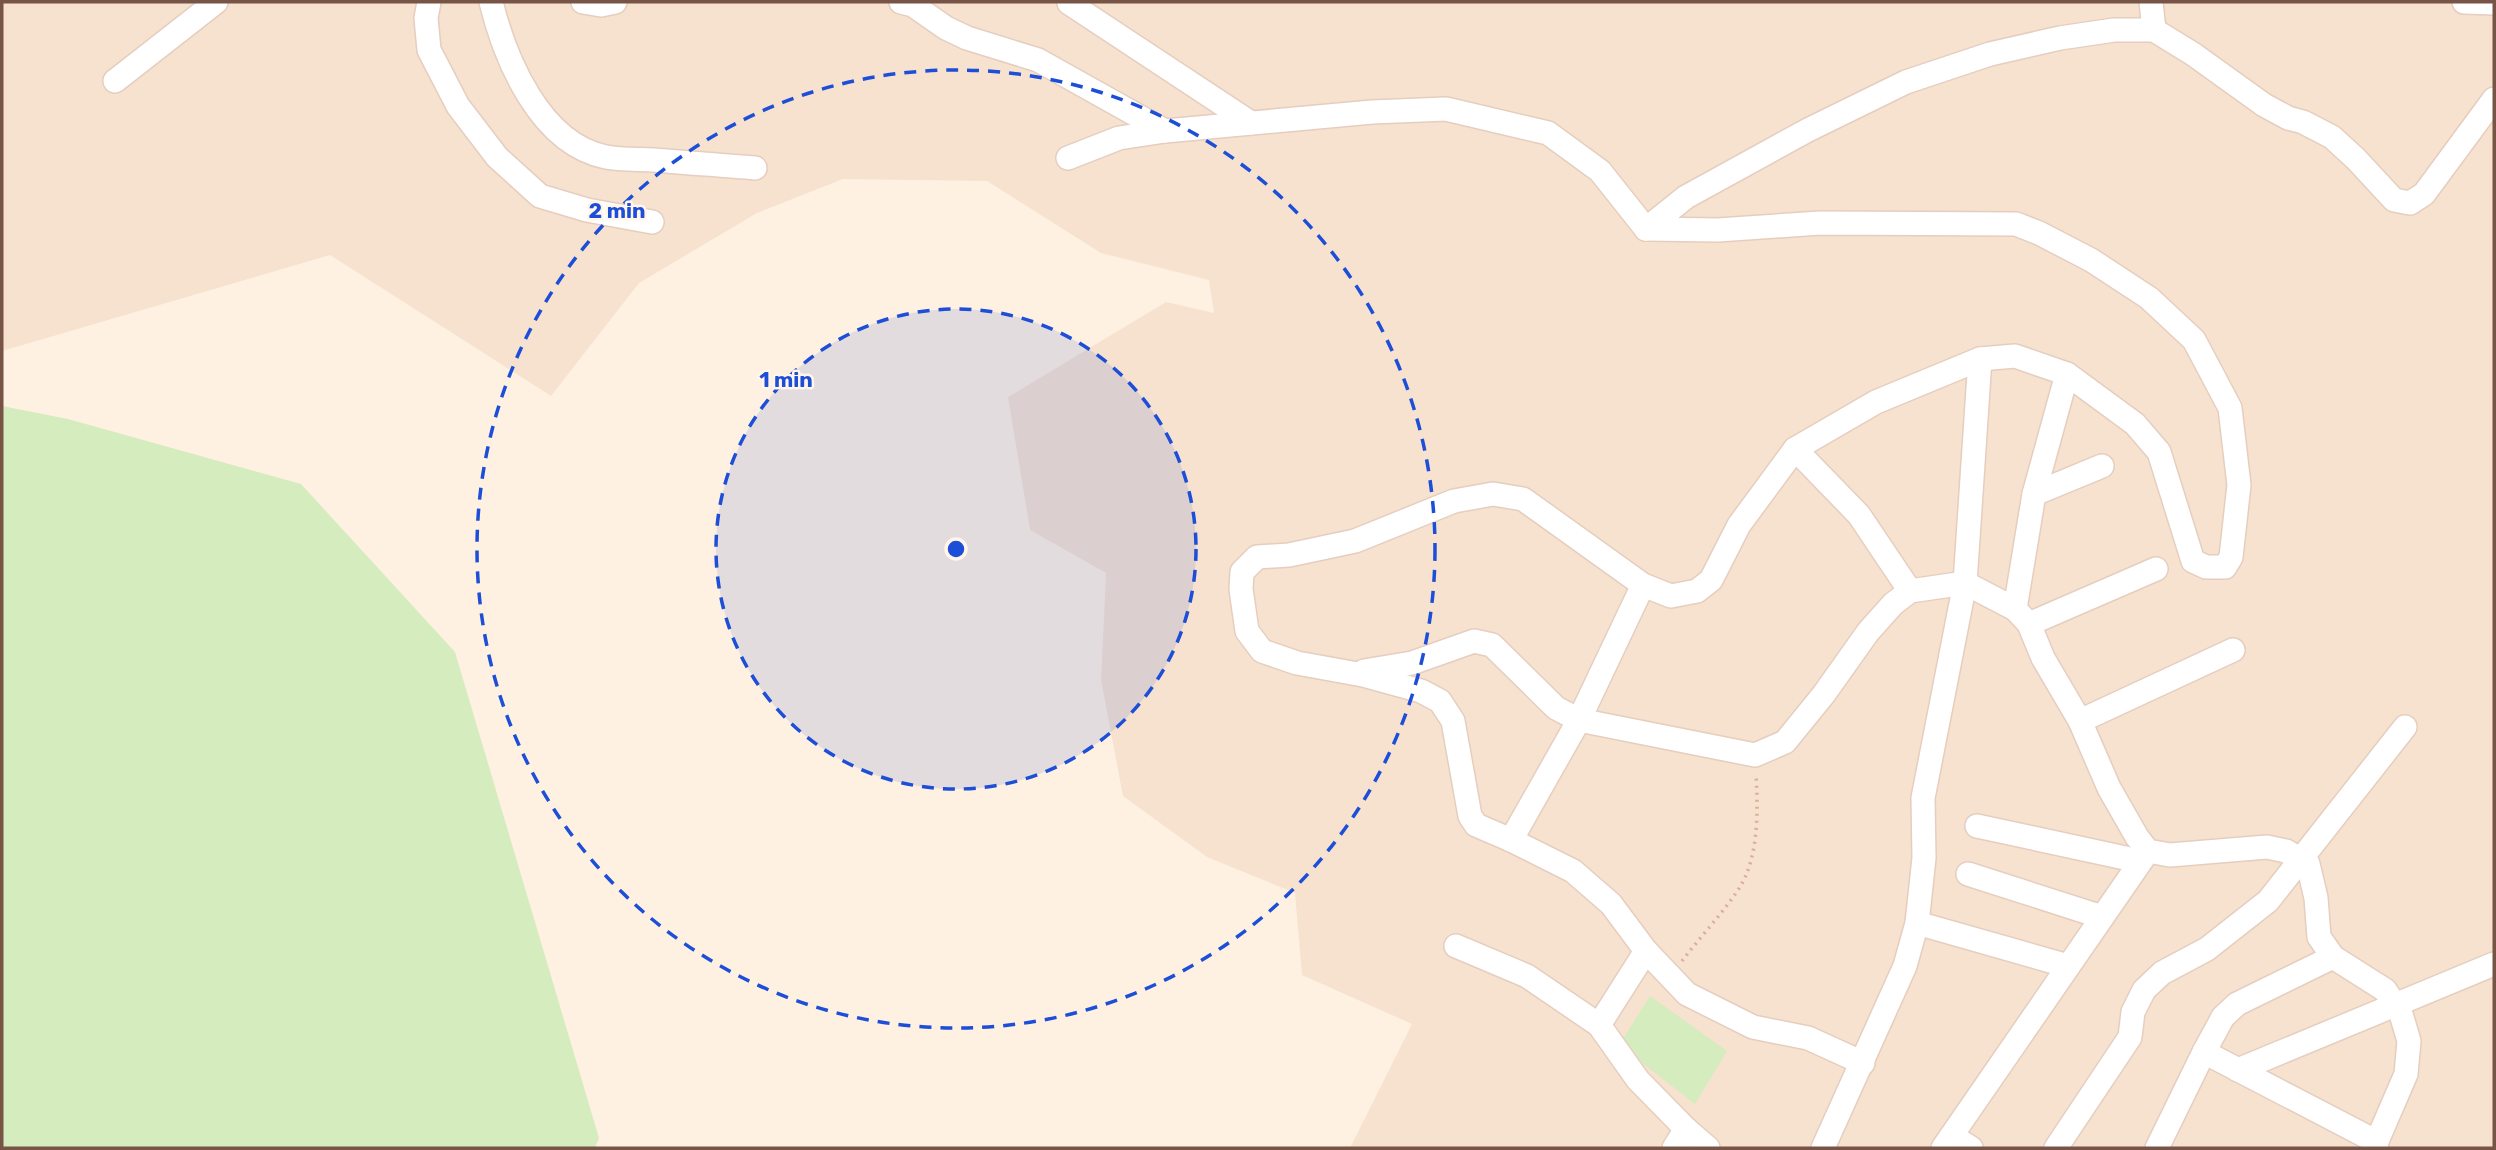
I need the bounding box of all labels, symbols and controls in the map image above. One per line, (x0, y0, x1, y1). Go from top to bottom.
text: 2 min (589, 198, 645, 223)
text: 1 min (759, 367, 813, 392)
centre of rings (944, 537, 968, 561)

